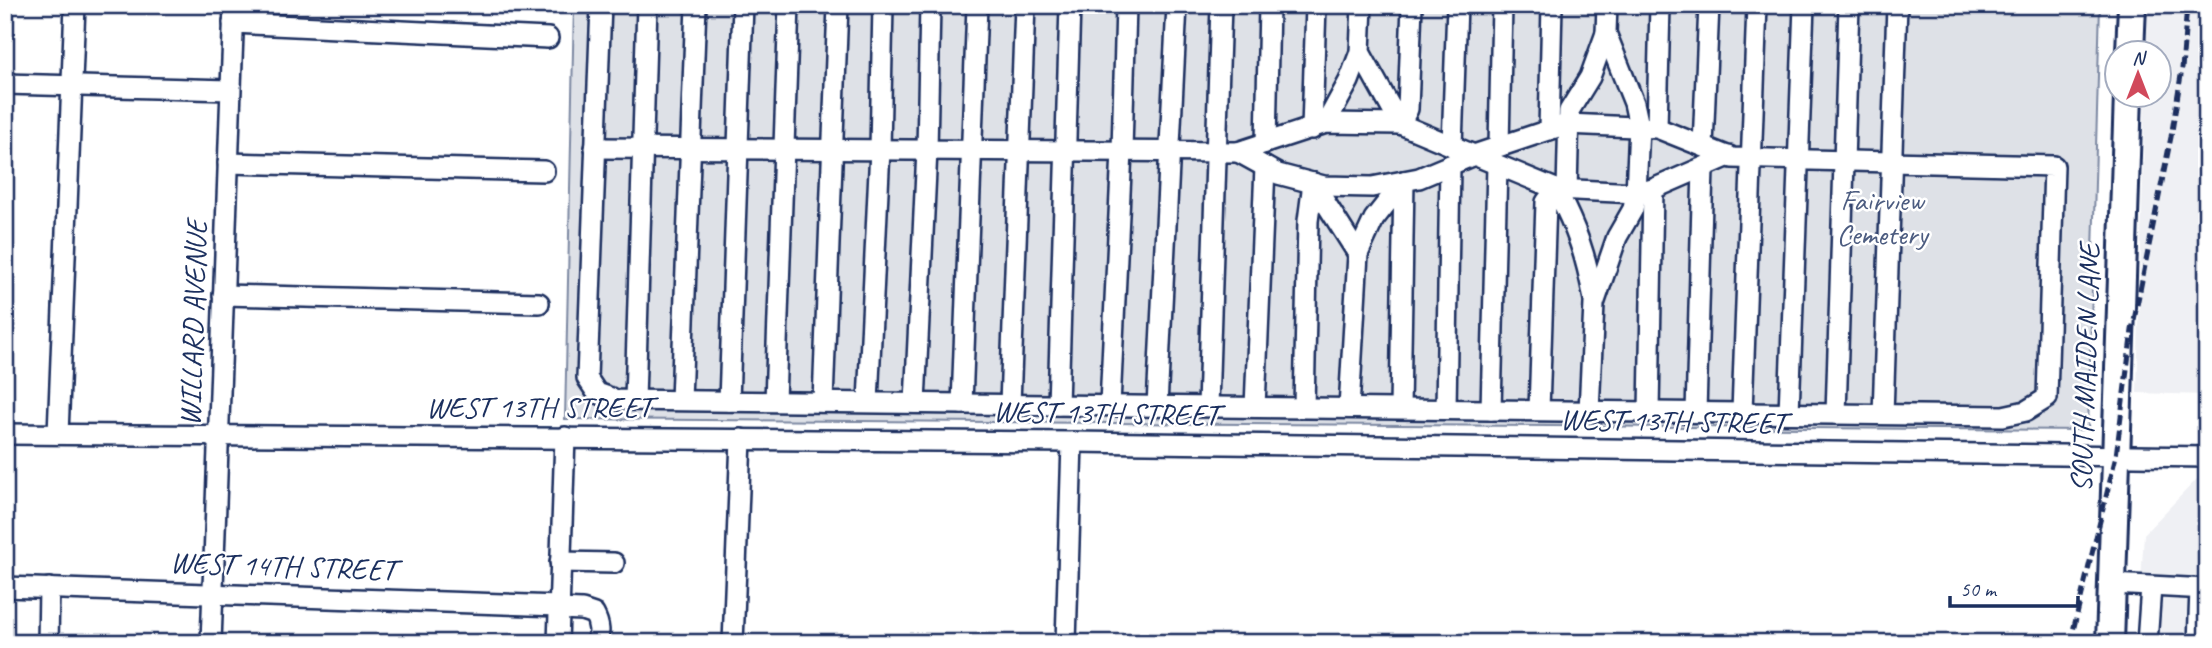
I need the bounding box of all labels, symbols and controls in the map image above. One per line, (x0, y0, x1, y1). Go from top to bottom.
north arrow (2104, 38, 2174, 108)
text: N (2132, 46, 2147, 70)
park label: Fairview Cemetery (1836, 181, 1930, 253)
street label: WILLARD AVENUE (170, 216, 216, 427)
street label: SOUTH MAIDEN LANE (2062, 239, 2108, 493)
street label: WEST 13TH STREET (426, 388, 659, 426)
street label: WEST 13TH STREET (993, 392, 1226, 434)
street label: WEST 13TH STREET (1560, 400, 1793, 442)
street label: WEST 14TH STREET (170, 543, 404, 589)
scale bar (1950, 564, 2077, 608)
text: 50 m (1960, 576, 1998, 602)

